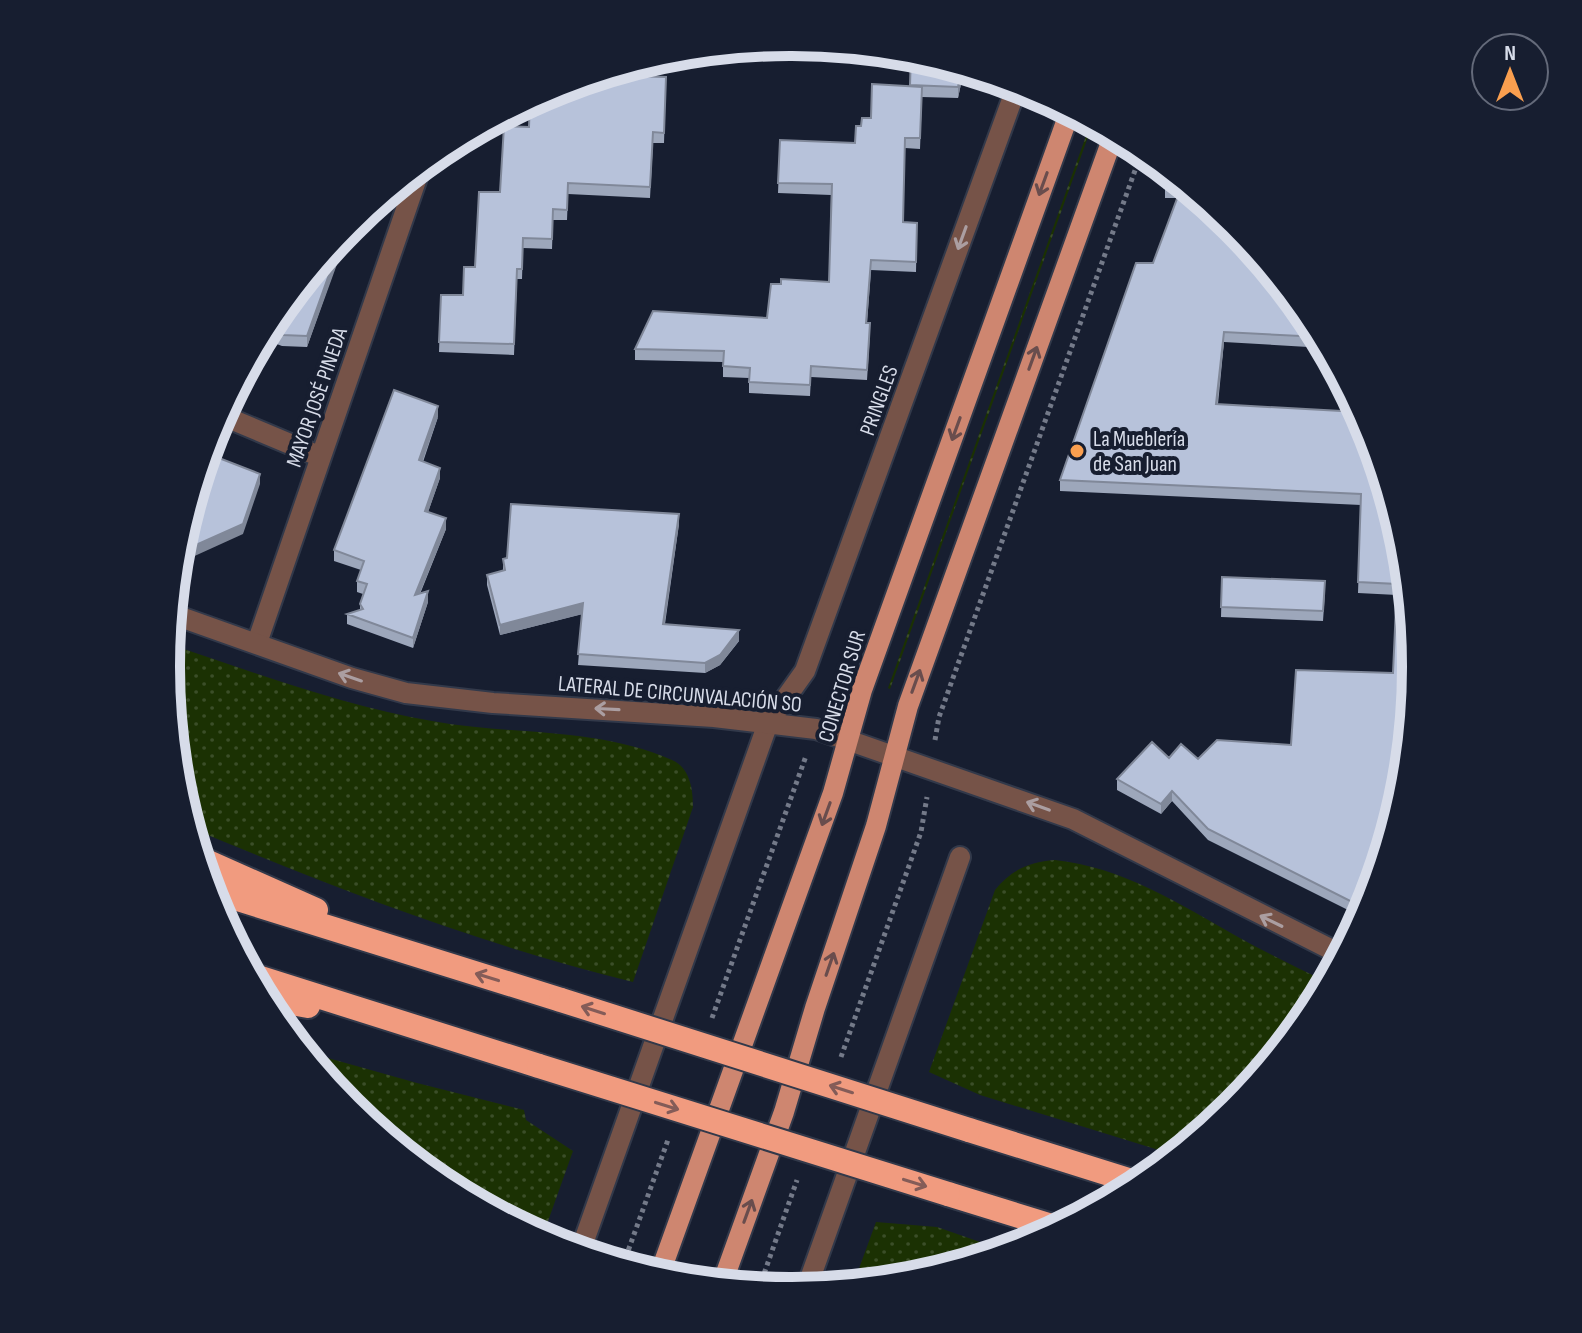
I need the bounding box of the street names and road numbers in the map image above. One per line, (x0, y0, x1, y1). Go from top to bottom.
street label: MAYOR JOSÉ PINEDA (281, 324, 354, 471)
street label: PRINGLES (854, 362, 905, 439)
street label: CONECTOR SUR (813, 627, 872, 746)
street label: LATERAL DE CIRCUNVALACIÓN SO (557, 670, 803, 719)

